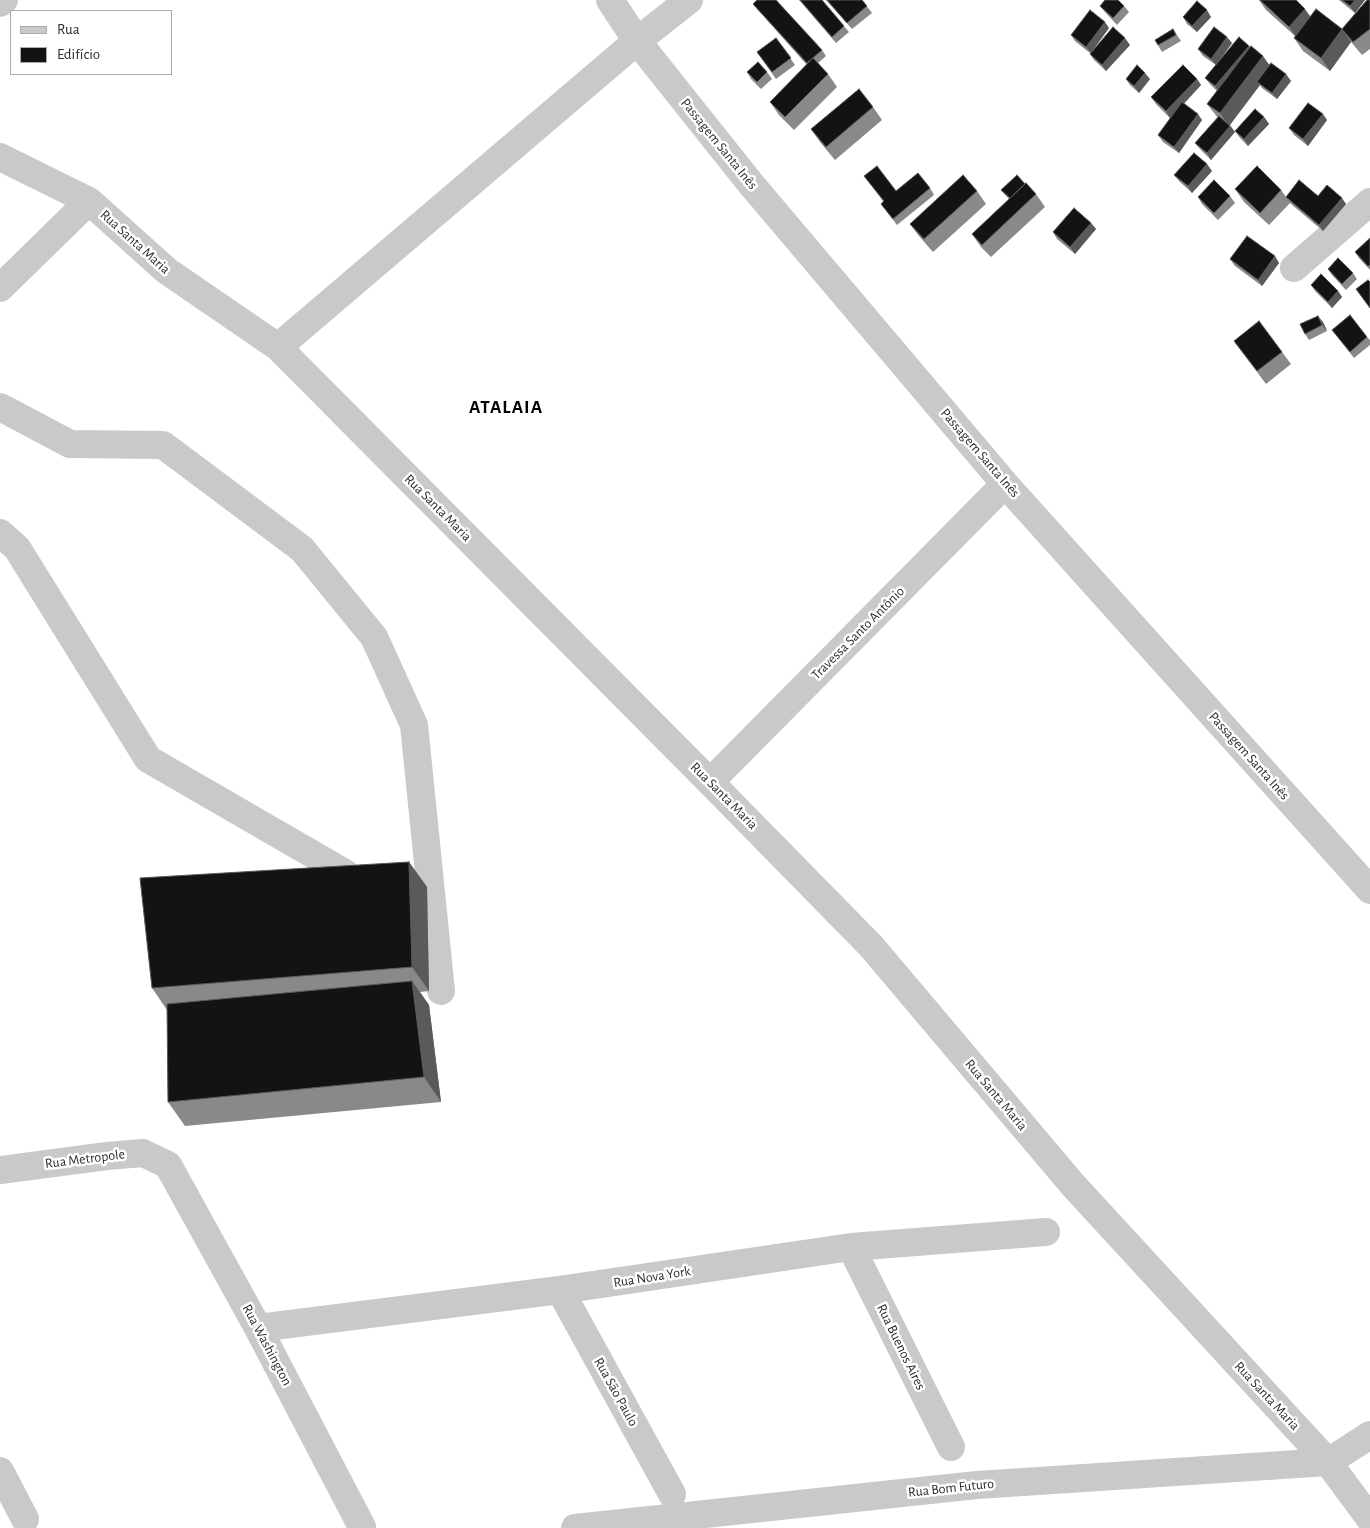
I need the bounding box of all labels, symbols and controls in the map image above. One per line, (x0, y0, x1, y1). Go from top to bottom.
legend (10, 10, 172, 75)
text: Rua (57, 22, 80, 37)
text: Edifício (57, 47, 100, 62)
street label: Passagem Santa Inês (677, 95, 761, 193)
street label: Rua Santa Maria (97, 206, 173, 278)
district label: ATALAIA (468, 396, 544, 418)
street label: Passagem Santa Inês (937, 405, 1023, 501)
street label: Rua Santa Maria (401, 471, 475, 545)
street label: Travessa Santo Antônio (808, 583, 908, 683)
street label: Passagem Santa Inês (1205, 709, 1293, 803)
street label: Rua Santa Maria (687, 759, 761, 833)
street label: Rua Santa Maria (961, 1056, 1031, 1134)
street label: Rua Metropole (44, 1146, 126, 1172)
street label: Rua Nova York (612, 1263, 692, 1291)
street label: Rua Washington (239, 1301, 295, 1389)
street label: Rua Buenos Aires (873, 1301, 929, 1393)
street label: Rua São Paulo (590, 1355, 642, 1429)
street label: Rua Santa Maria (1231, 1358, 1303, 1434)
street label: Rua Bom Futuro (907, 1475, 995, 1501)

